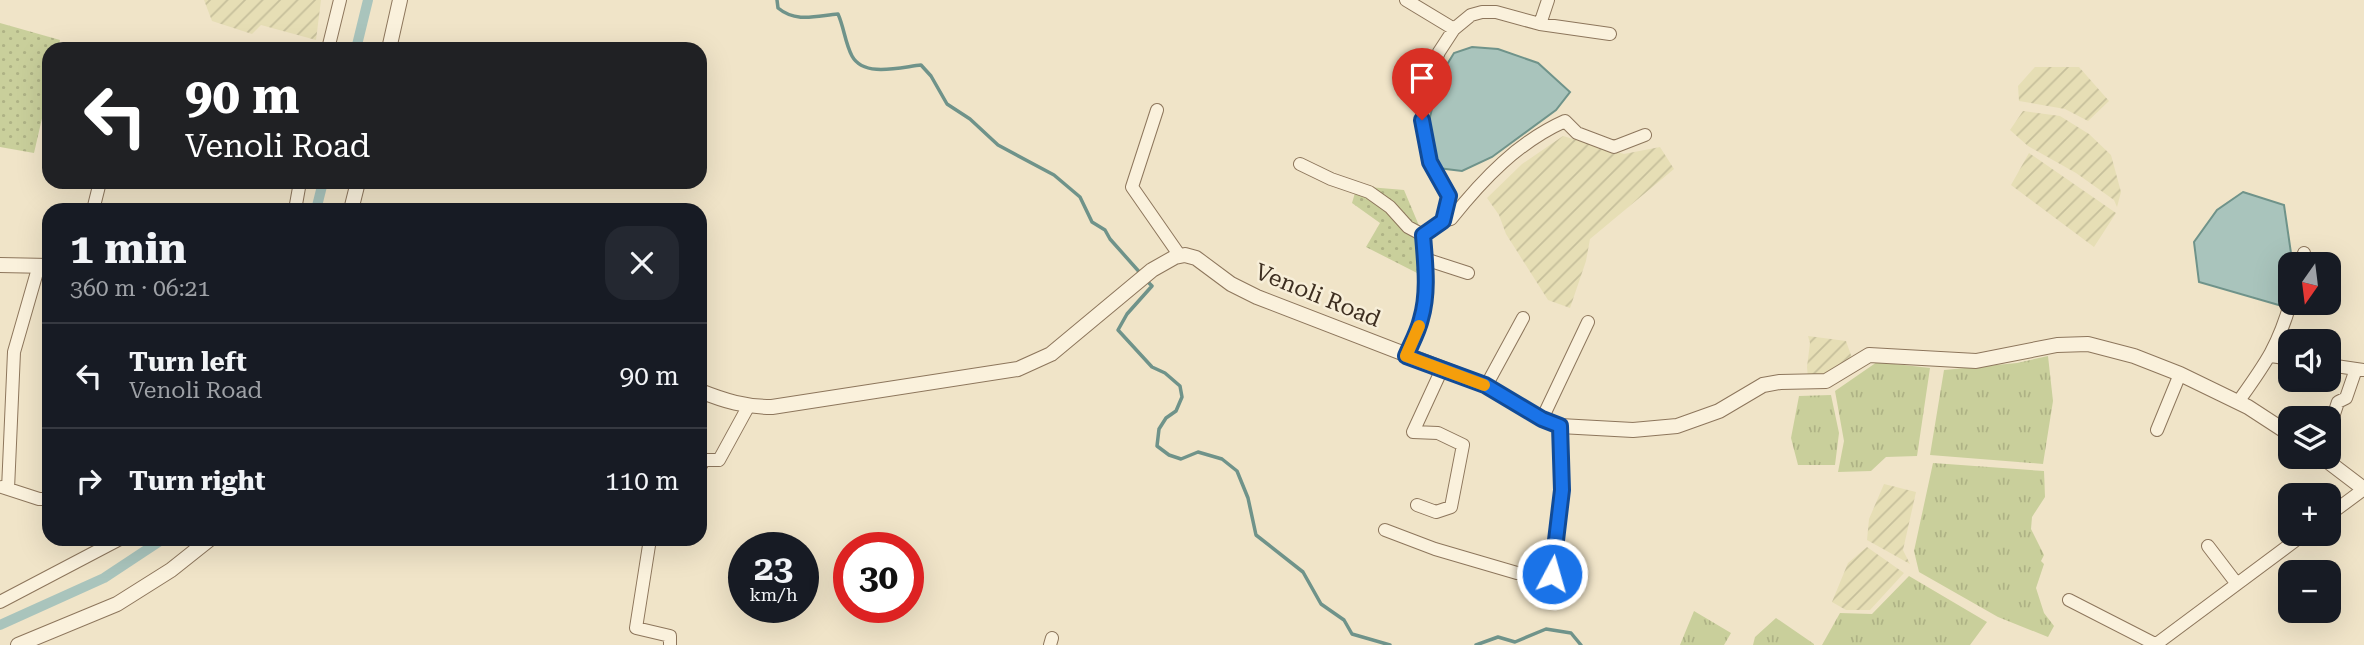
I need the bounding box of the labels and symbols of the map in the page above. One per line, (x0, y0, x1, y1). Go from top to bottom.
pin (1392, 48, 1452, 120)
north arrow (2278, 252, 2342, 315)
street label: Venoli Road (1251, 258, 1385, 333)
speed limit sign: 30 (833, 532, 924, 623)
position arrow (1515, 537, 1589, 611)

